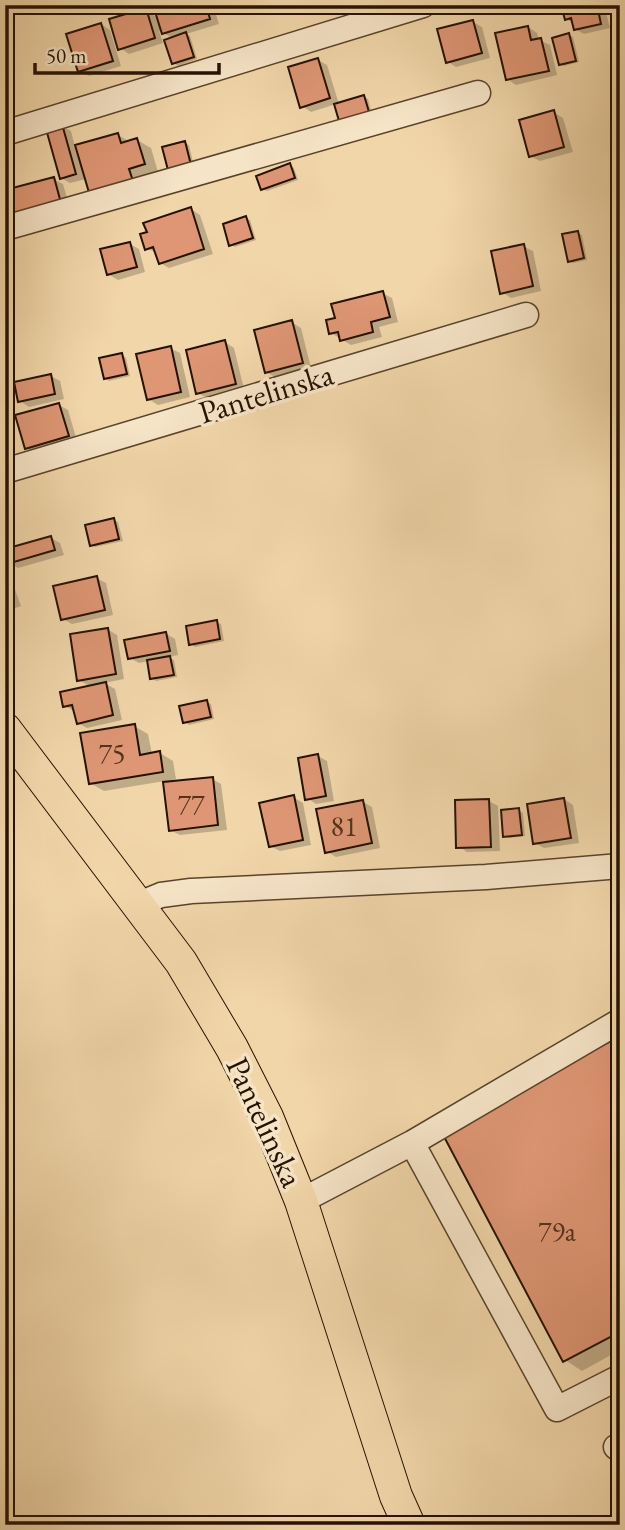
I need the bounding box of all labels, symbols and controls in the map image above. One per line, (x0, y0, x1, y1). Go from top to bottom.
scale bar (35, 32, 219, 76)
text: 50 m (46, 42, 87, 69)
street label: Pantelinska (193, 353, 339, 433)
house number: 75 (99, 735, 125, 771)
house number: 77 (178, 786, 205, 822)
house number: 81 (331, 808, 357, 844)
street label: Pantelinska (217, 1050, 313, 1194)
house number: 79a (538, 1213, 577, 1249)

